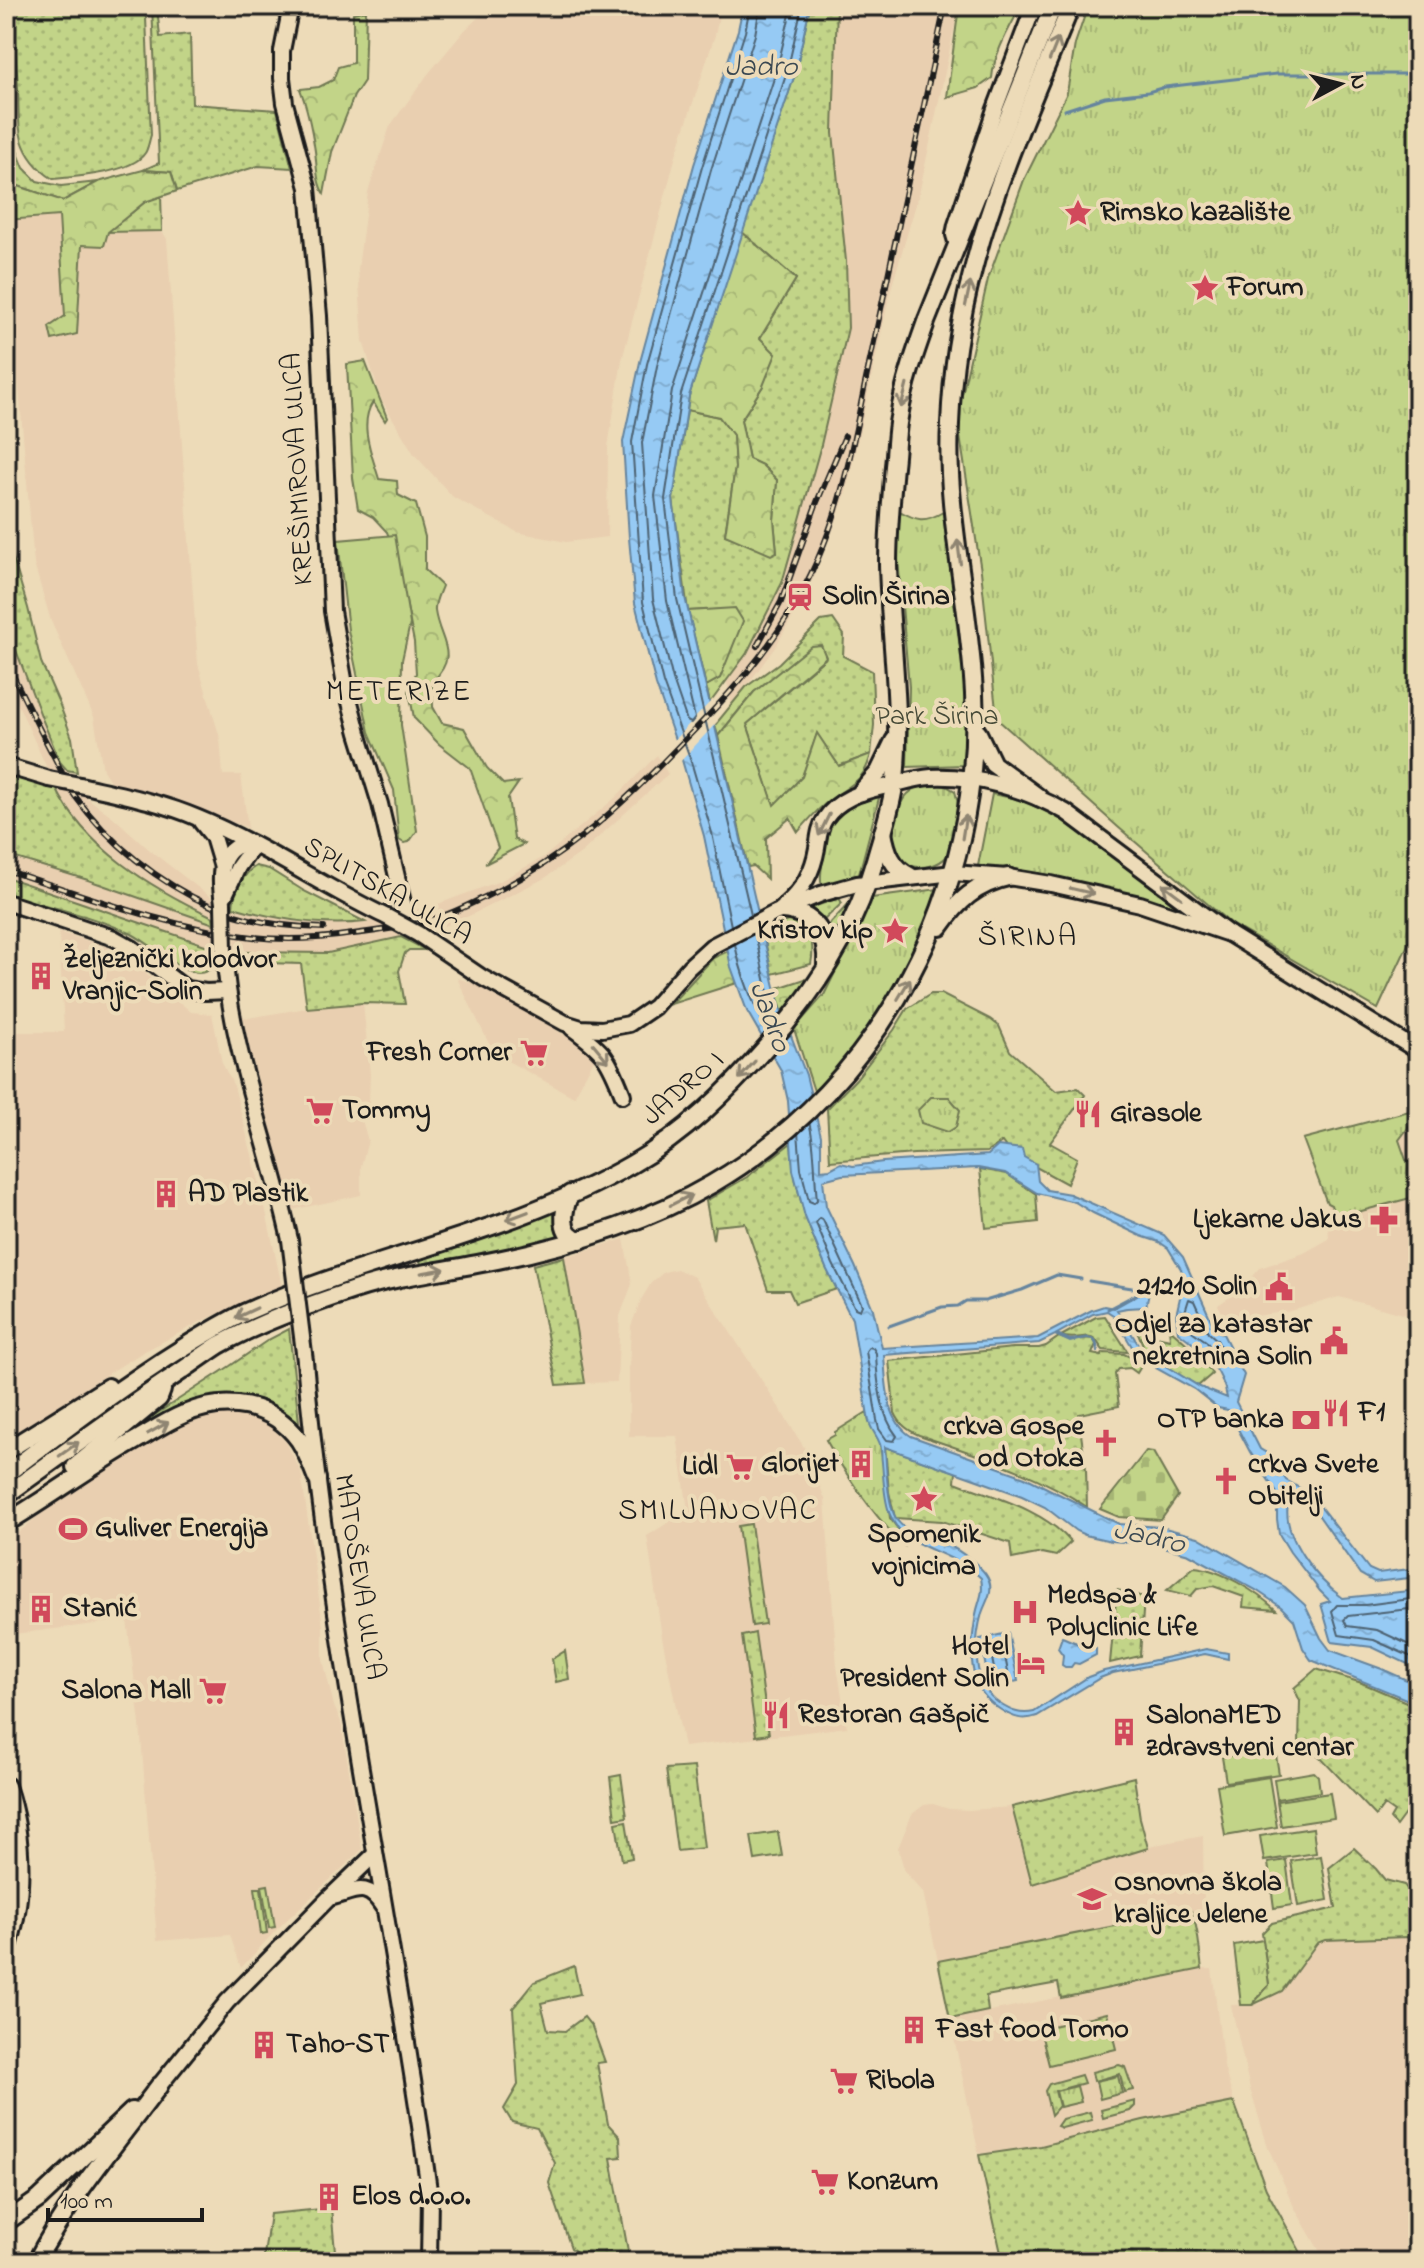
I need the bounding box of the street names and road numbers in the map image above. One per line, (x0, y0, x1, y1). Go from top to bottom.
street label: KREŠIMIROVA ULICA (272, 352, 326, 586)
street label: SPLITSKA ULICA (295, 827, 479, 957)
street label: JADRO I (634, 1042, 734, 1136)
street label: MATOŠEVA ULICA (321, 1471, 395, 1683)

